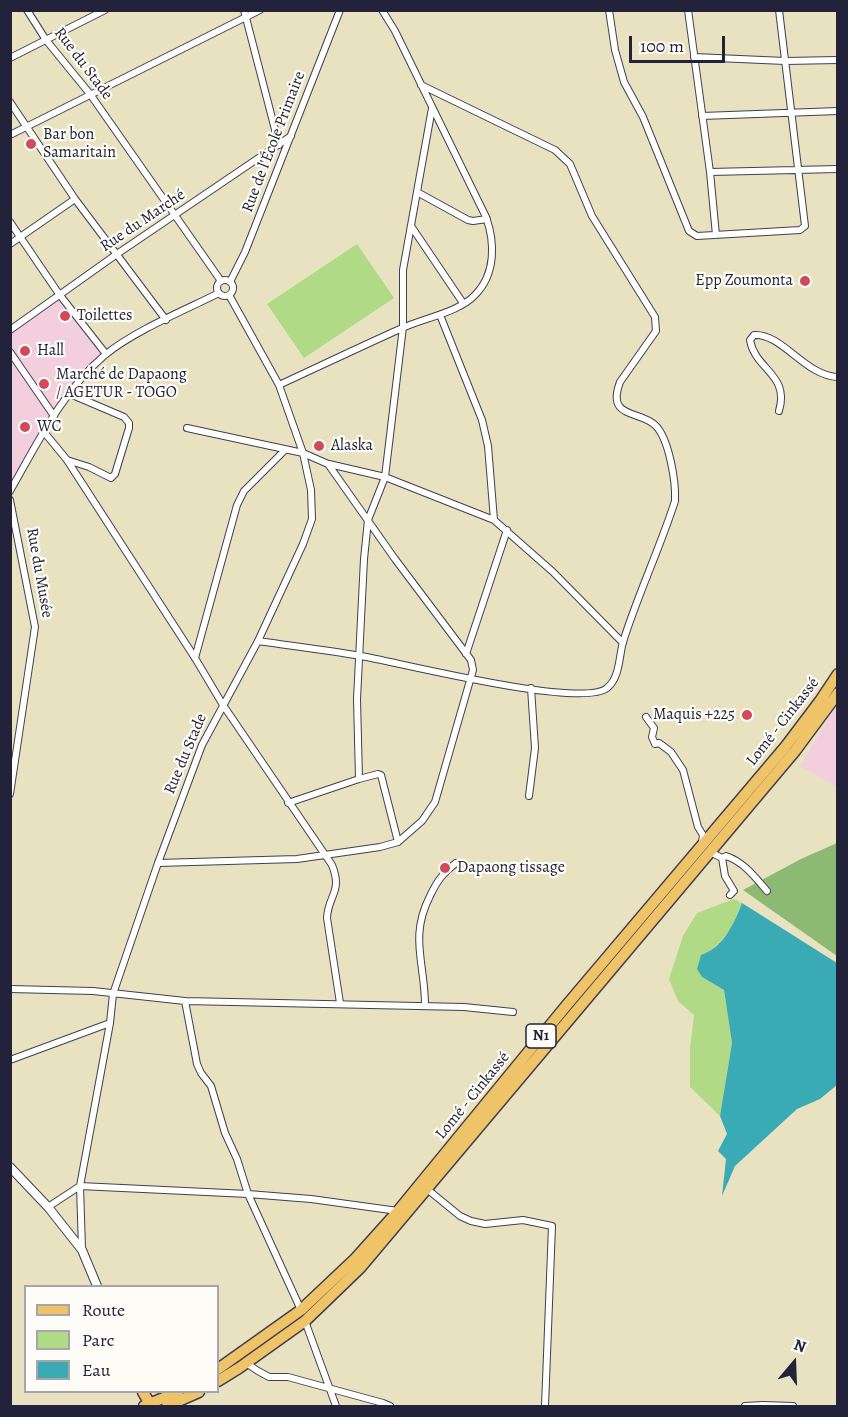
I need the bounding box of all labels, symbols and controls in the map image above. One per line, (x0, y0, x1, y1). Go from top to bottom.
street label: Rue du Stade (50, 24, 116, 104)
scale bar (632, 24, 728, 62)
text: 100 m (640, 34, 684, 58)
street label: Rue de l'École Primaire (238, 69, 310, 215)
place label: Bar bon Samaritain (43, 125, 116, 163)
marker: Bar bon Samaritain (24, 137, 38, 151)
street label: Rue du Marché (97, 186, 189, 256)
place label: Epp Zoumonta (695, 271, 793, 291)
marker: Epp Zoumonta (798, 274, 812, 288)
place label: Toilettes (77, 306, 132, 326)
marker: Toilettes (58, 309, 72, 323)
place label: Hall (37, 341, 64, 361)
marker: Hall (18, 344, 32, 358)
place label: Marché de Dapaong / AGETUR - TOGO (56, 365, 187, 403)
marker: Marché de Dapaong / AGETUR - TOGO (37, 377, 51, 391)
place label: WC (37, 417, 61, 437)
marker: WC (18, 420, 32, 434)
place label: Alaska (331, 436, 373, 456)
marker: Alaska (312, 439, 326, 453)
street label: Rue du Musée (22, 526, 56, 620)
street label: Lomé - Cinkassé (742, 674, 824, 770)
place label: Maquis +225 (653, 705, 735, 725)
marker: Maquis +225 (740, 708, 754, 722)
street label: Rue du Stade (160, 711, 212, 797)
place label: Dapaong tissage (457, 858, 565, 878)
marker: Dapaong tissage (438, 861, 452, 875)
road number: N1 (526, 1024, 556, 1048)
street label: Lomé - Cinkassé (432, 1048, 514, 1144)
legend (24, 1285, 219, 1393)
text: Route (82, 1298, 125, 1322)
text: Parc (82, 1328, 114, 1352)
north arrow (764, 1333, 824, 1393)
text: N (791, 1334, 809, 1358)
text: Eau (82, 1358, 110, 1382)

